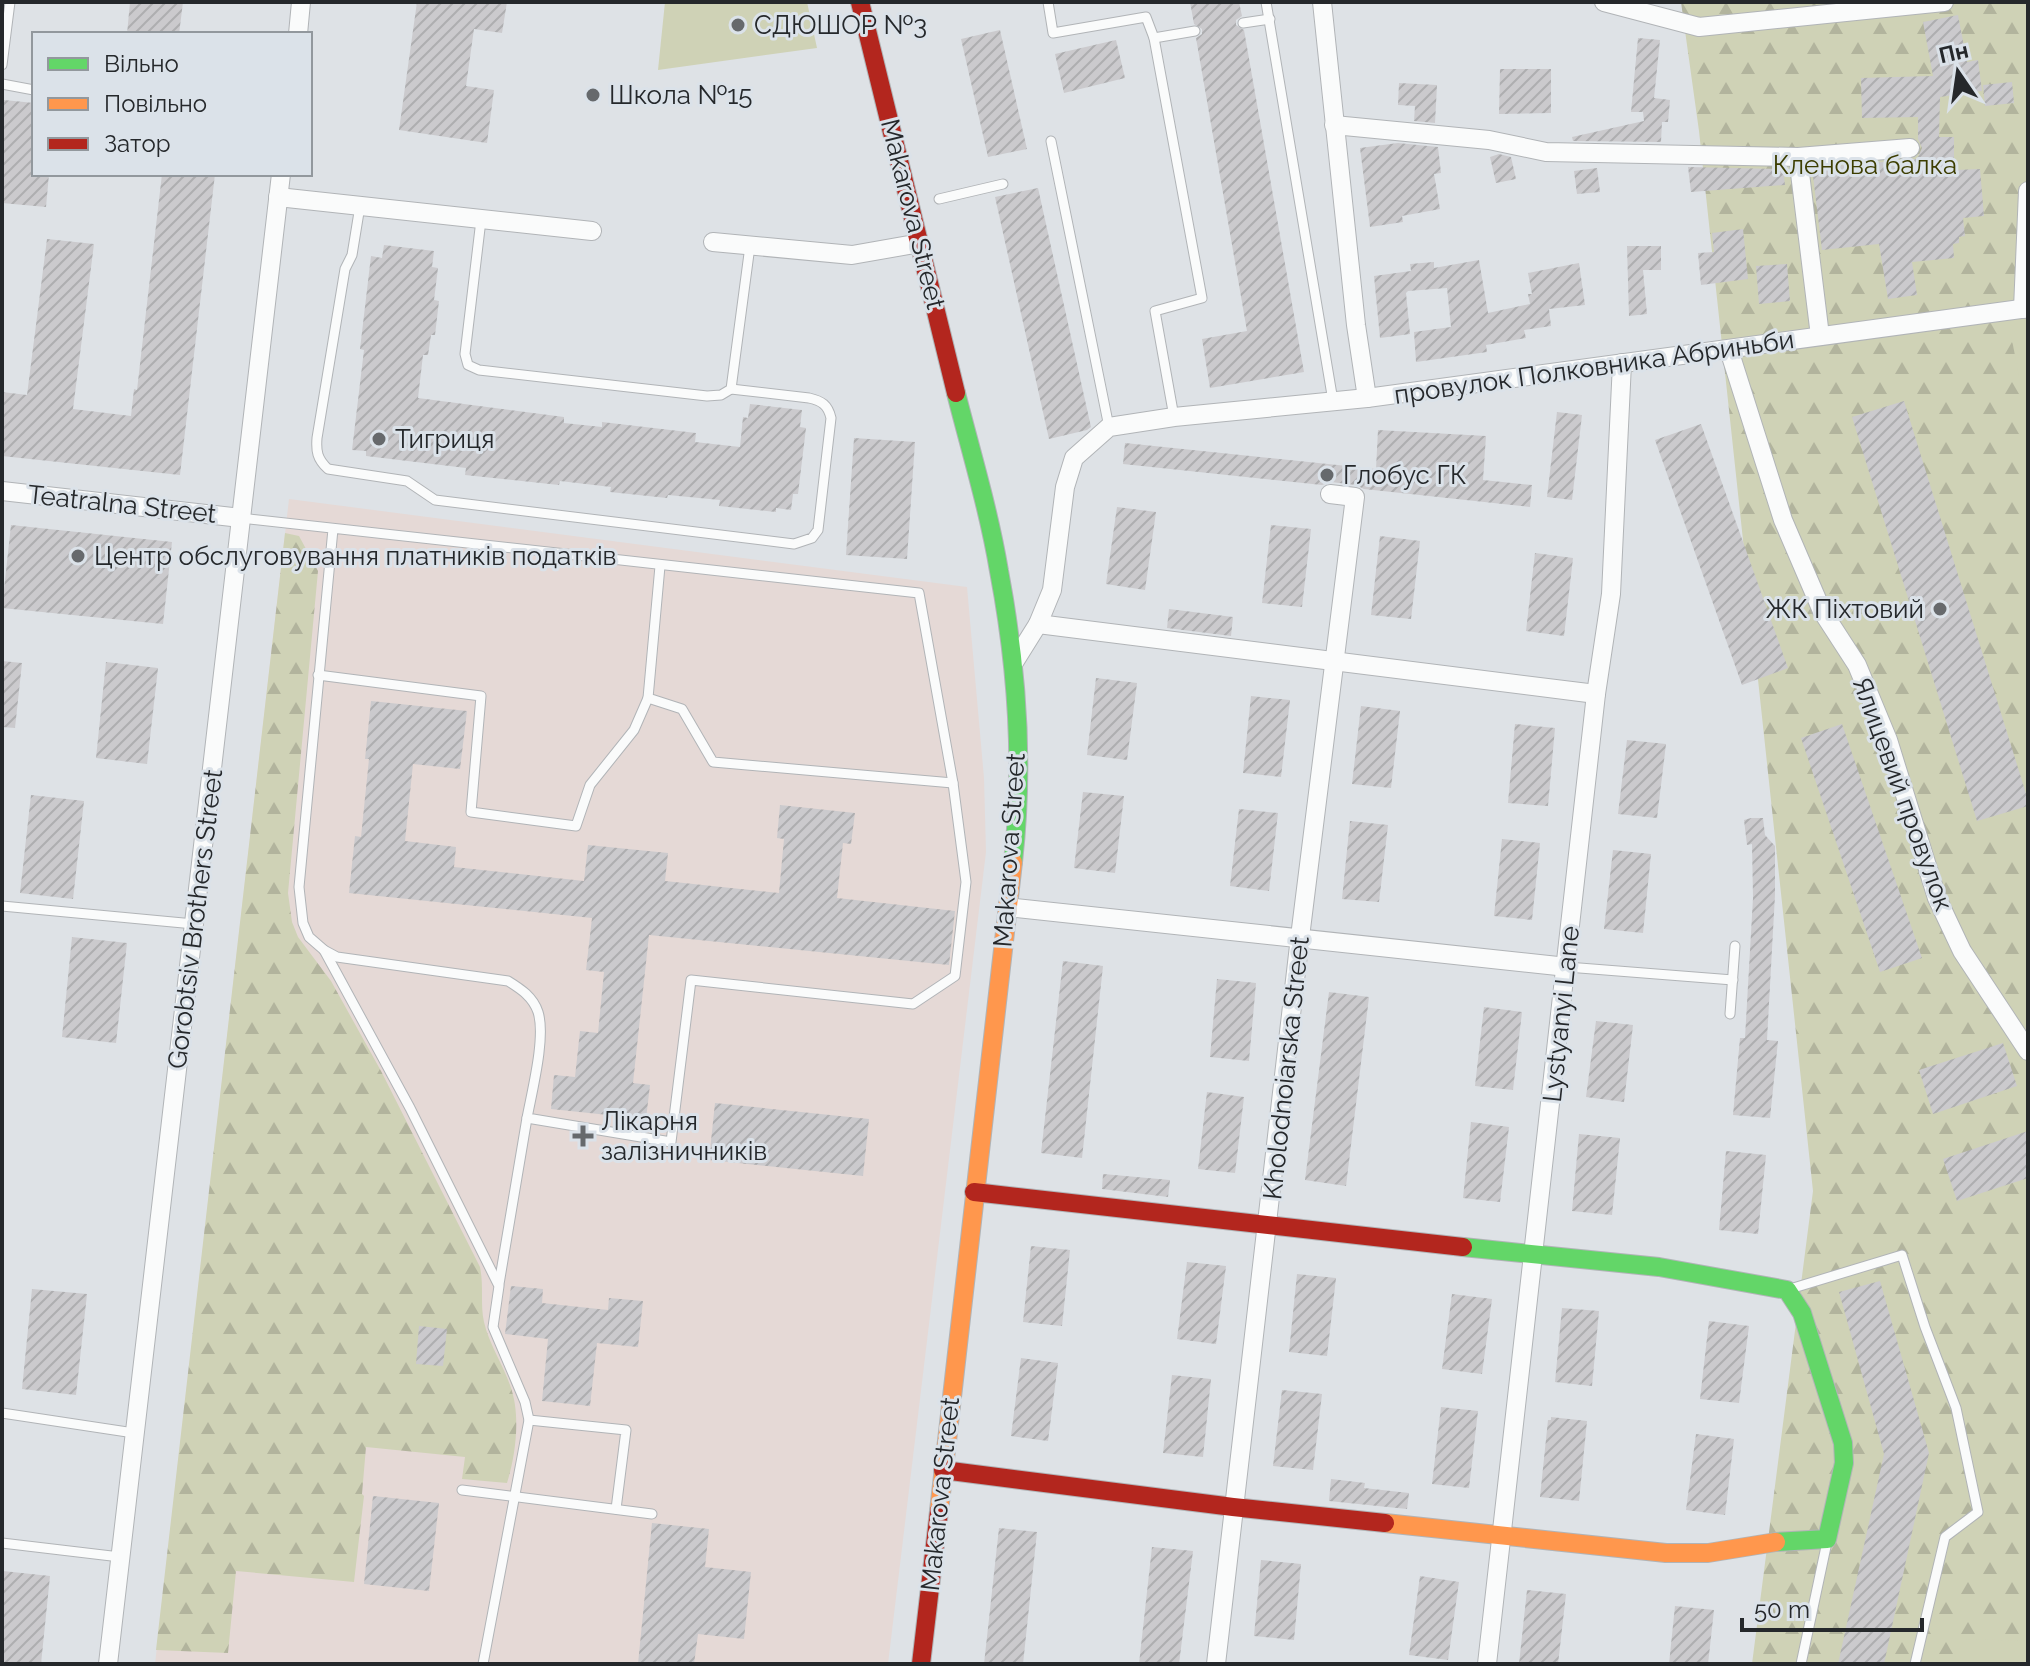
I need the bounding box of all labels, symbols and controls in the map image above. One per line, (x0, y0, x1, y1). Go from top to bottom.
place label: СДЮШОР №3 (754, 10, 927, 40)
marker: СДЮШОР №3 (729, 16, 747, 34)
legend (32, 32, 312, 176)
north arrow (1918, 32, 1998, 112)
text: Пн (1936, 37, 1971, 68)
text: Вільно (104, 49, 179, 78)
place label: Школа №15 (609, 80, 753, 110)
marker: Школа №15 (584, 86, 602, 104)
text: Повільно (104, 89, 207, 118)
street label: Makarova Street (875, 116, 951, 312)
text: Затор (104, 129, 171, 158)
park label: Кленова балка (1773, 150, 1957, 180)
street label: провулок Полковника Абриньби (1392, 324, 1796, 410)
place label: Тигриця (395, 424, 495, 454)
marker: Тигриця (370, 430, 388, 448)
place label: Глобус ГК (1343, 460, 1466, 490)
marker: Глобус ГК (1318, 466, 1336, 484)
street label: Teatralna Street (26, 479, 218, 529)
place label: Центр обслуговування платників податків (94, 541, 617, 571)
marker: Центр обслуговування платників податків (69, 547, 87, 565)
place label: ЖК Піхтовий (1766, 594, 1924, 624)
marker: ЖК Піхтовий (1931, 600, 1949, 618)
street label: Ялицевий провулок (1847, 673, 1959, 915)
street label: Makarova Street (987, 751, 1031, 948)
street label: Gorobtsiv Brothers Street (162, 767, 228, 1071)
street label: Lystyanyi Lane (1537, 924, 1585, 1104)
street label: Kholodnoiarska Street (1257, 934, 1315, 1201)
place label: Лікарня залізничників (601, 1106, 767, 1166)
marker: Лікарня залізничників (572, 1125, 594, 1147)
street label: Makarova Street (915, 1395, 965, 1592)
scale bar (1742, 1582, 1922, 1632)
text: 50 m (1754, 1595, 1810, 1624)

